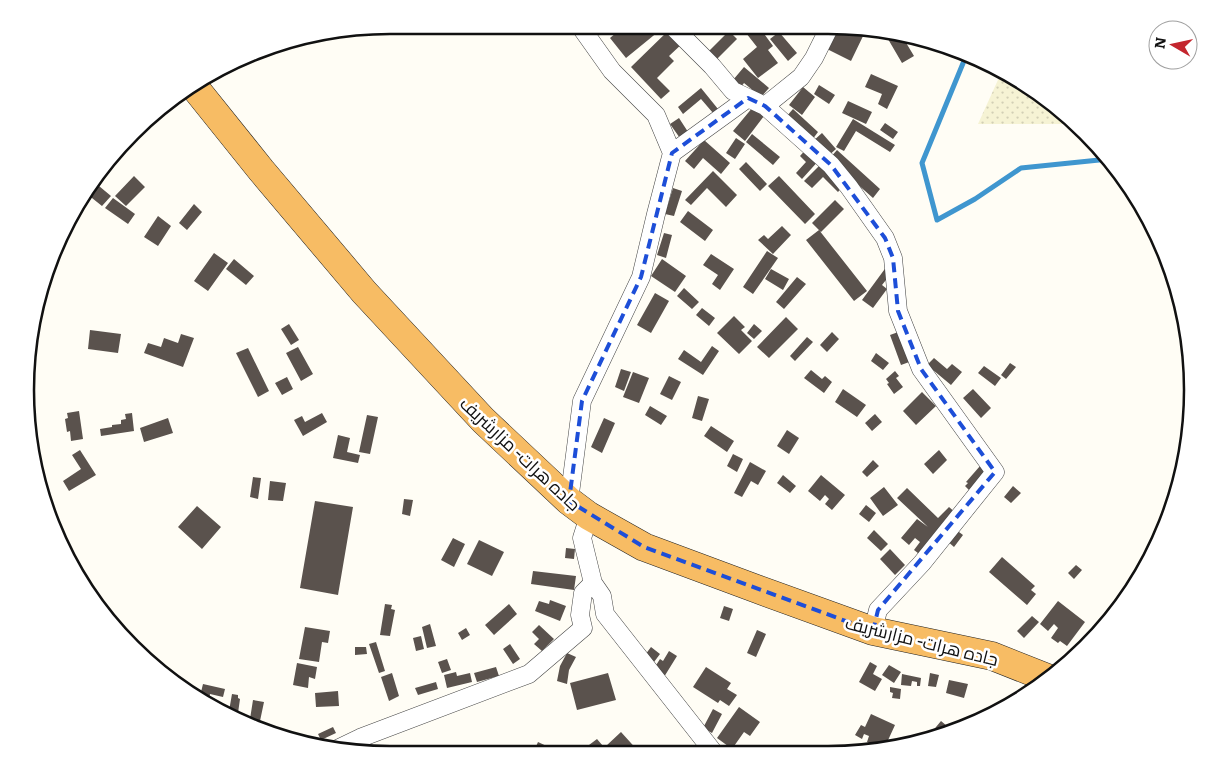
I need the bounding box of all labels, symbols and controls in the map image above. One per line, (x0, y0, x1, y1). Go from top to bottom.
north arrow (1148, 20, 1198, 70)
text: N (1148, 35, 1170, 50)
street label: جاده هرات- مزارشریف (454, 390, 588, 516)
street label: جاده هرات- مزارشریف (842, 608, 1002, 672)

